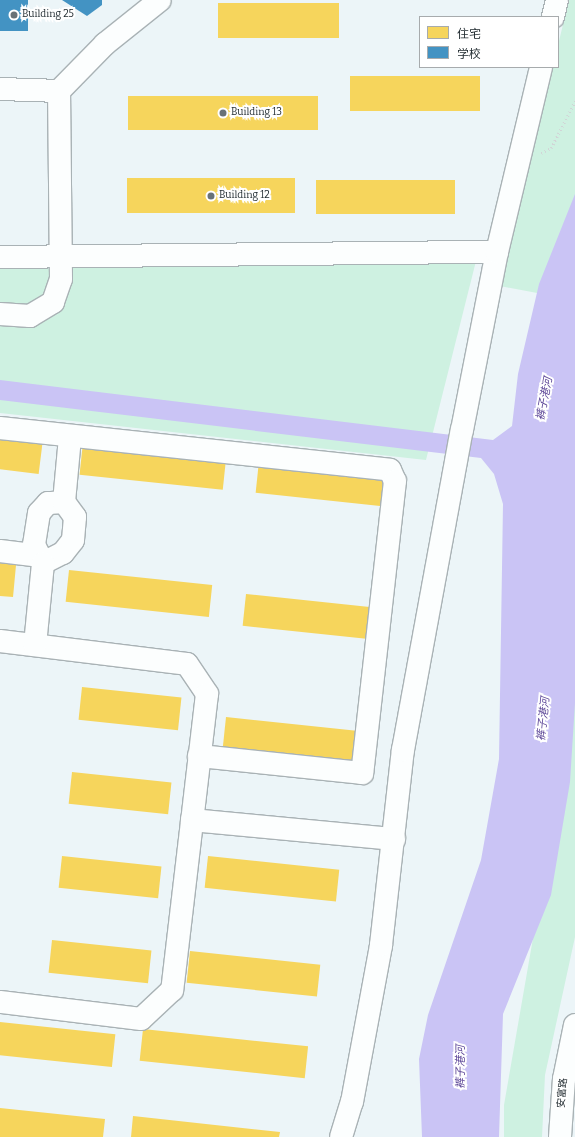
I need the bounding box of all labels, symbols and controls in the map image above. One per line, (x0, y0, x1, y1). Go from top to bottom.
place label: Building 25 (22, 9, 74, 21)
marker: Building 25 (9, 10, 19, 20)
legend (419, 16, 559, 68)
text: 住宅 (457, 27, 481, 41)
text: 学校 (457, 47, 481, 61)
place label: Building 13 (231, 107, 282, 119)
marker: Building 13 (218, 108, 228, 118)
place label: Building 12 (219, 190, 270, 202)
marker: Building 12 (206, 191, 216, 201)
water label: 裤子港河 (534, 376, 556, 422)
water label: 裤子港河 (535, 696, 553, 742)
water label: 裤子港河 (454, 1045, 468, 1089)
street label: 安富路 (556, 1078, 570, 1108)

